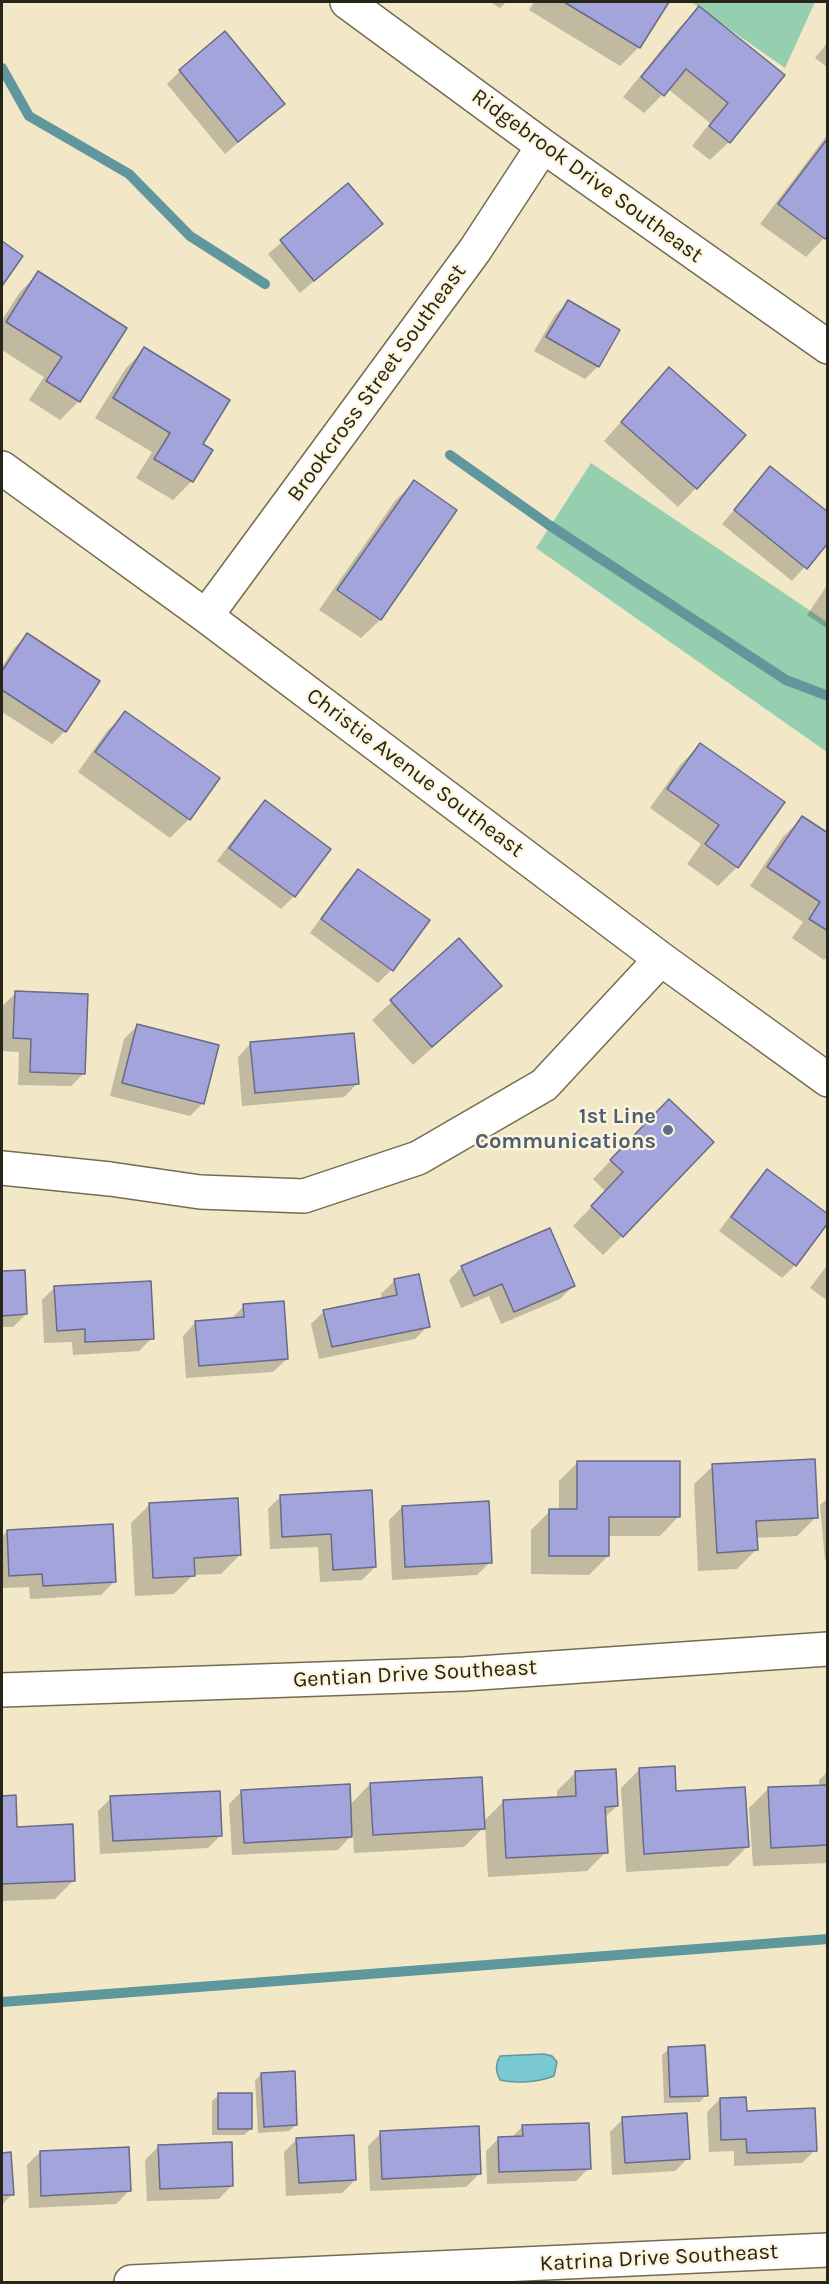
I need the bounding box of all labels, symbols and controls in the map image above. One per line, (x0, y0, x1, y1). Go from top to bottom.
street label: Ridgebrook Drive Southeast (466, 83, 708, 269)
street label: Brookcross Street Southeast (282, 259, 472, 507)
street label: Christie Avenue Southeast (301, 683, 529, 863)
place label: 1st Line Communications (475, 1104, 656, 1156)
marker: 1st Line Communications (661, 1123, 675, 1137)
street label: Gentian Drive Southeast (292, 1654, 538, 1694)
street label: Katrina Drive Southeast (539, 2239, 779, 2277)

